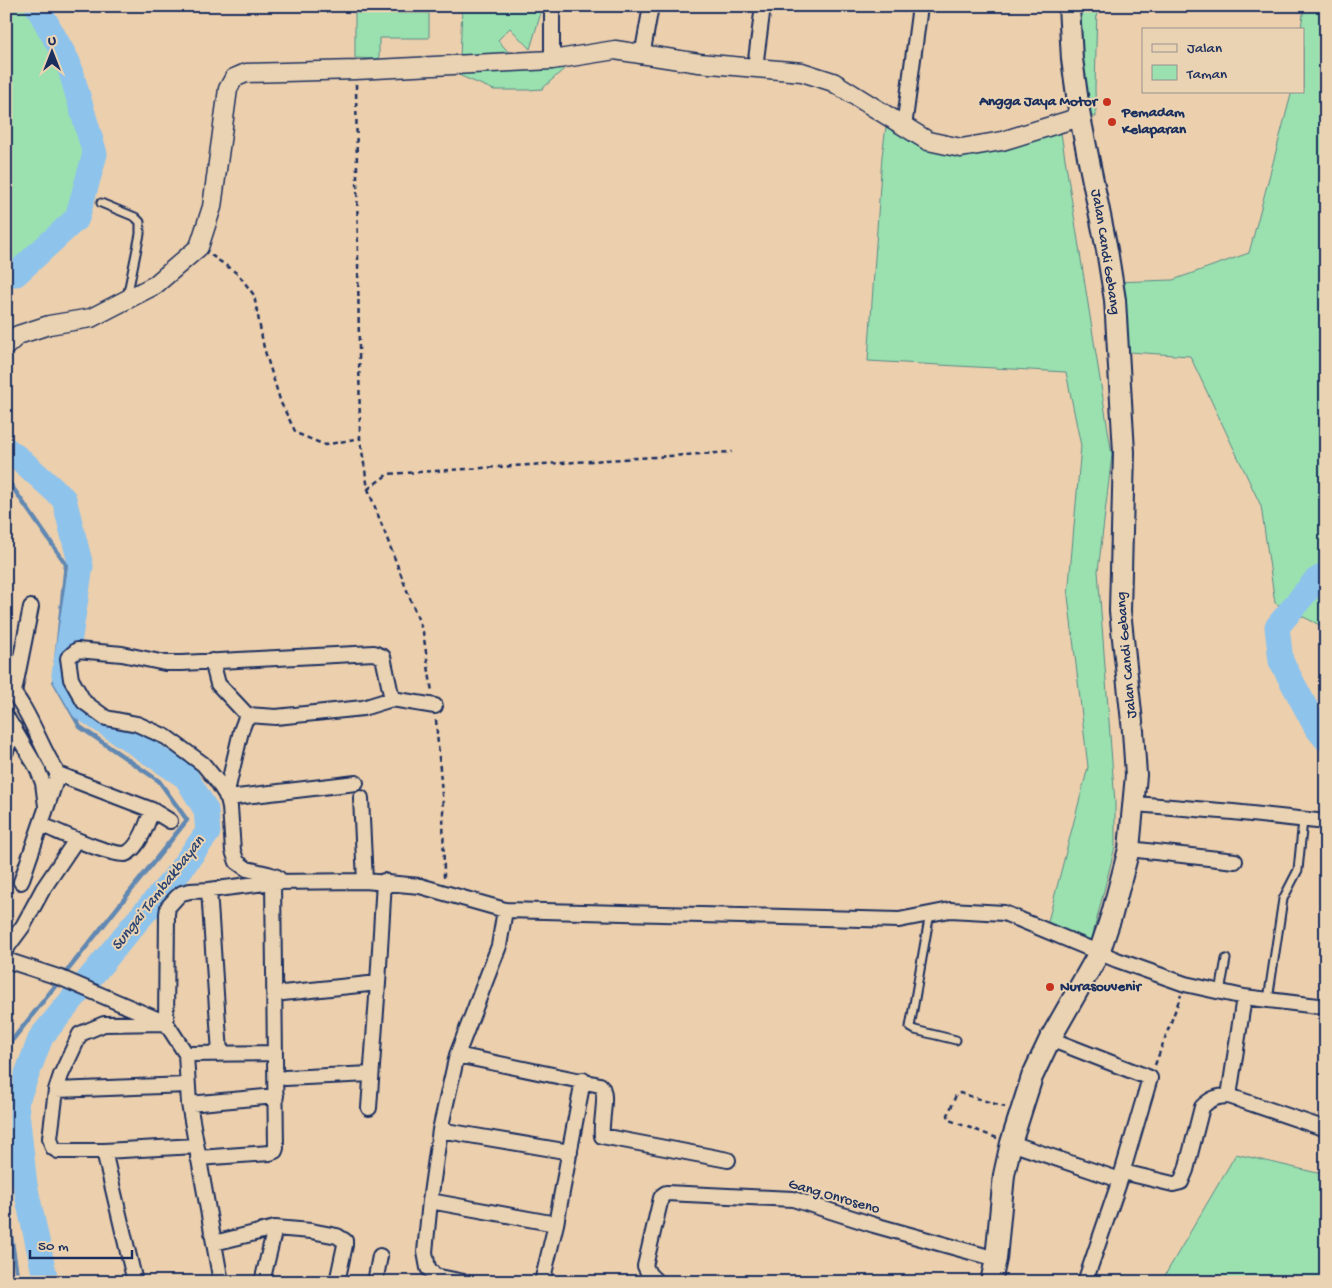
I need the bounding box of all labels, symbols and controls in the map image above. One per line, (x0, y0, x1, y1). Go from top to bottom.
north arrow (28, 28, 78, 78)
legend (1142, 28, 1304, 92)
text: U (48, 33, 56, 50)
text: Jalan (1187, 40, 1222, 58)
text: Taman (1186, 66, 1227, 84)
place label: Angga Jaya Motor (978, 93, 1099, 111)
marker: Angga Jaya Motor (1101, 96, 1113, 108)
place label: Pemadam Kelaparan (1121, 104, 1187, 139)
marker: Pemadam Kelaparan (1106, 116, 1118, 128)
street label: Jalan Candi Gebang (1086, 188, 1124, 316)
street label: Jalan Candi Gebang (1113, 591, 1141, 719)
water label: Sungai Tambakbayan (108, 833, 210, 955)
place label: Nurasouvenir (1060, 978, 1143, 996)
marker: Nurasouvenir (1044, 981, 1056, 993)
street label: Gang Onroseno (786, 1175, 882, 1219)
scale bar (30, 1228, 132, 1260)
text: 50 m (38, 1238, 69, 1256)

